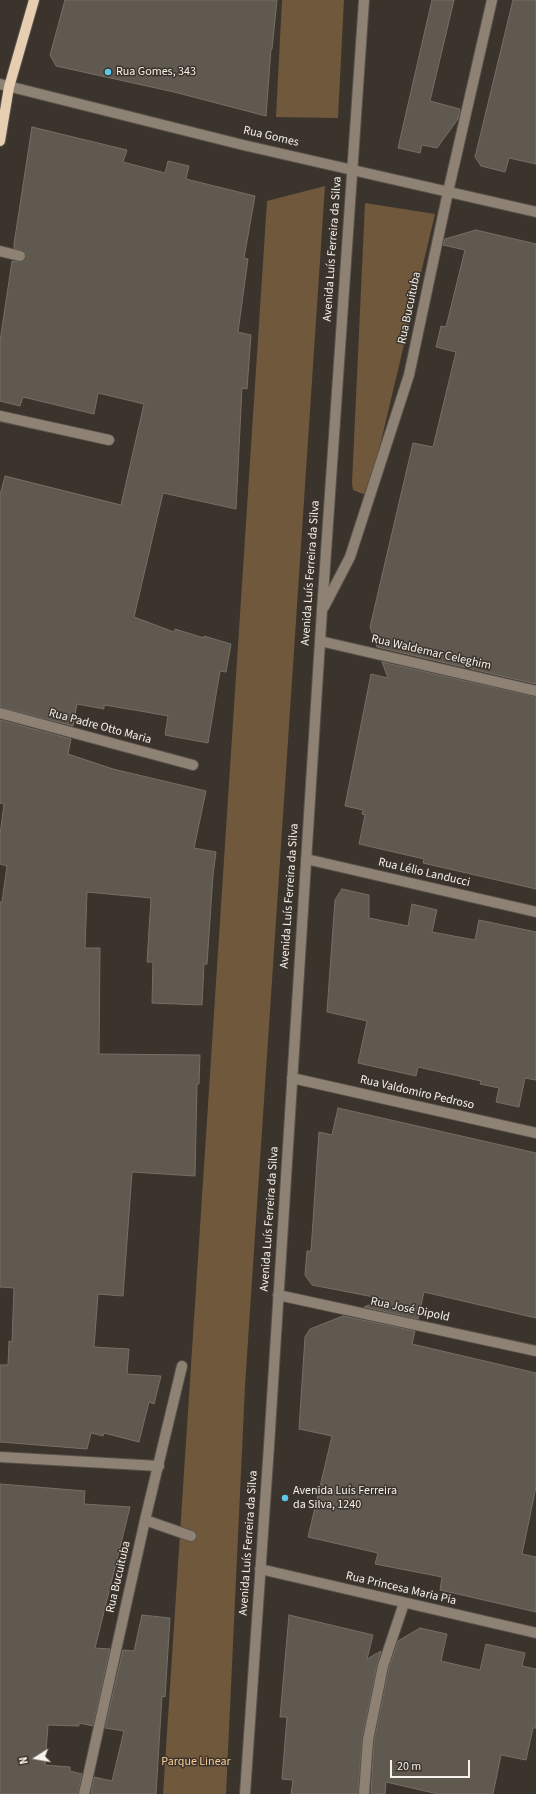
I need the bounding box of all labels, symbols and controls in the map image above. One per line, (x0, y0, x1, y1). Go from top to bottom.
place label: Rua Gomes, 343 (116, 65, 196, 79)
marker: Rua Gomes, 343 (103, 67, 113, 77)
street label: Rua Gomes (242, 124, 300, 150)
street label: Avenida Luís Ferreira da Silva (321, 176, 345, 322)
street label: Rua Bucuituba (395, 271, 425, 345)
street label: Avenida Luís Ferreira da Silva (299, 500, 323, 646)
street label: Rua Waldemar Celeghim (370, 632, 492, 674)
street label: Rua Padre Otto Maria (47, 706, 153, 748)
street label: Avenida Luís Ferreira da Silva (278, 823, 302, 969)
street label: Rua Lélio Landucci (377, 855, 471, 891)
street label: Rua Valdomiro Pedroso (358, 1073, 476, 1113)
street label: Avenida Luís Ferreira da Silva (258, 1146, 282, 1292)
street label: Rua José Dipold (369, 1295, 451, 1325)
street label: Avenida Luís Ferreira da Silva (237, 1470, 261, 1616)
place label: Avenida Luís Ferreira da Silva, 1240 (293, 1484, 397, 1512)
marker: Avenida Luís Ferreira da Silva, 1240 (280, 1493, 290, 1503)
street label: Rua Bucuituba (104, 1540, 134, 1614)
street label: Rua Princesa Maria Pia (344, 1569, 458, 1609)
north arrow (16, 1738, 56, 1778)
scale bar (392, 1752, 472, 1778)
text: N (16, 1755, 32, 1765)
park label: Parque Linear (161, 1755, 231, 1769)
text: 20 m (397, 1758, 421, 1775)

